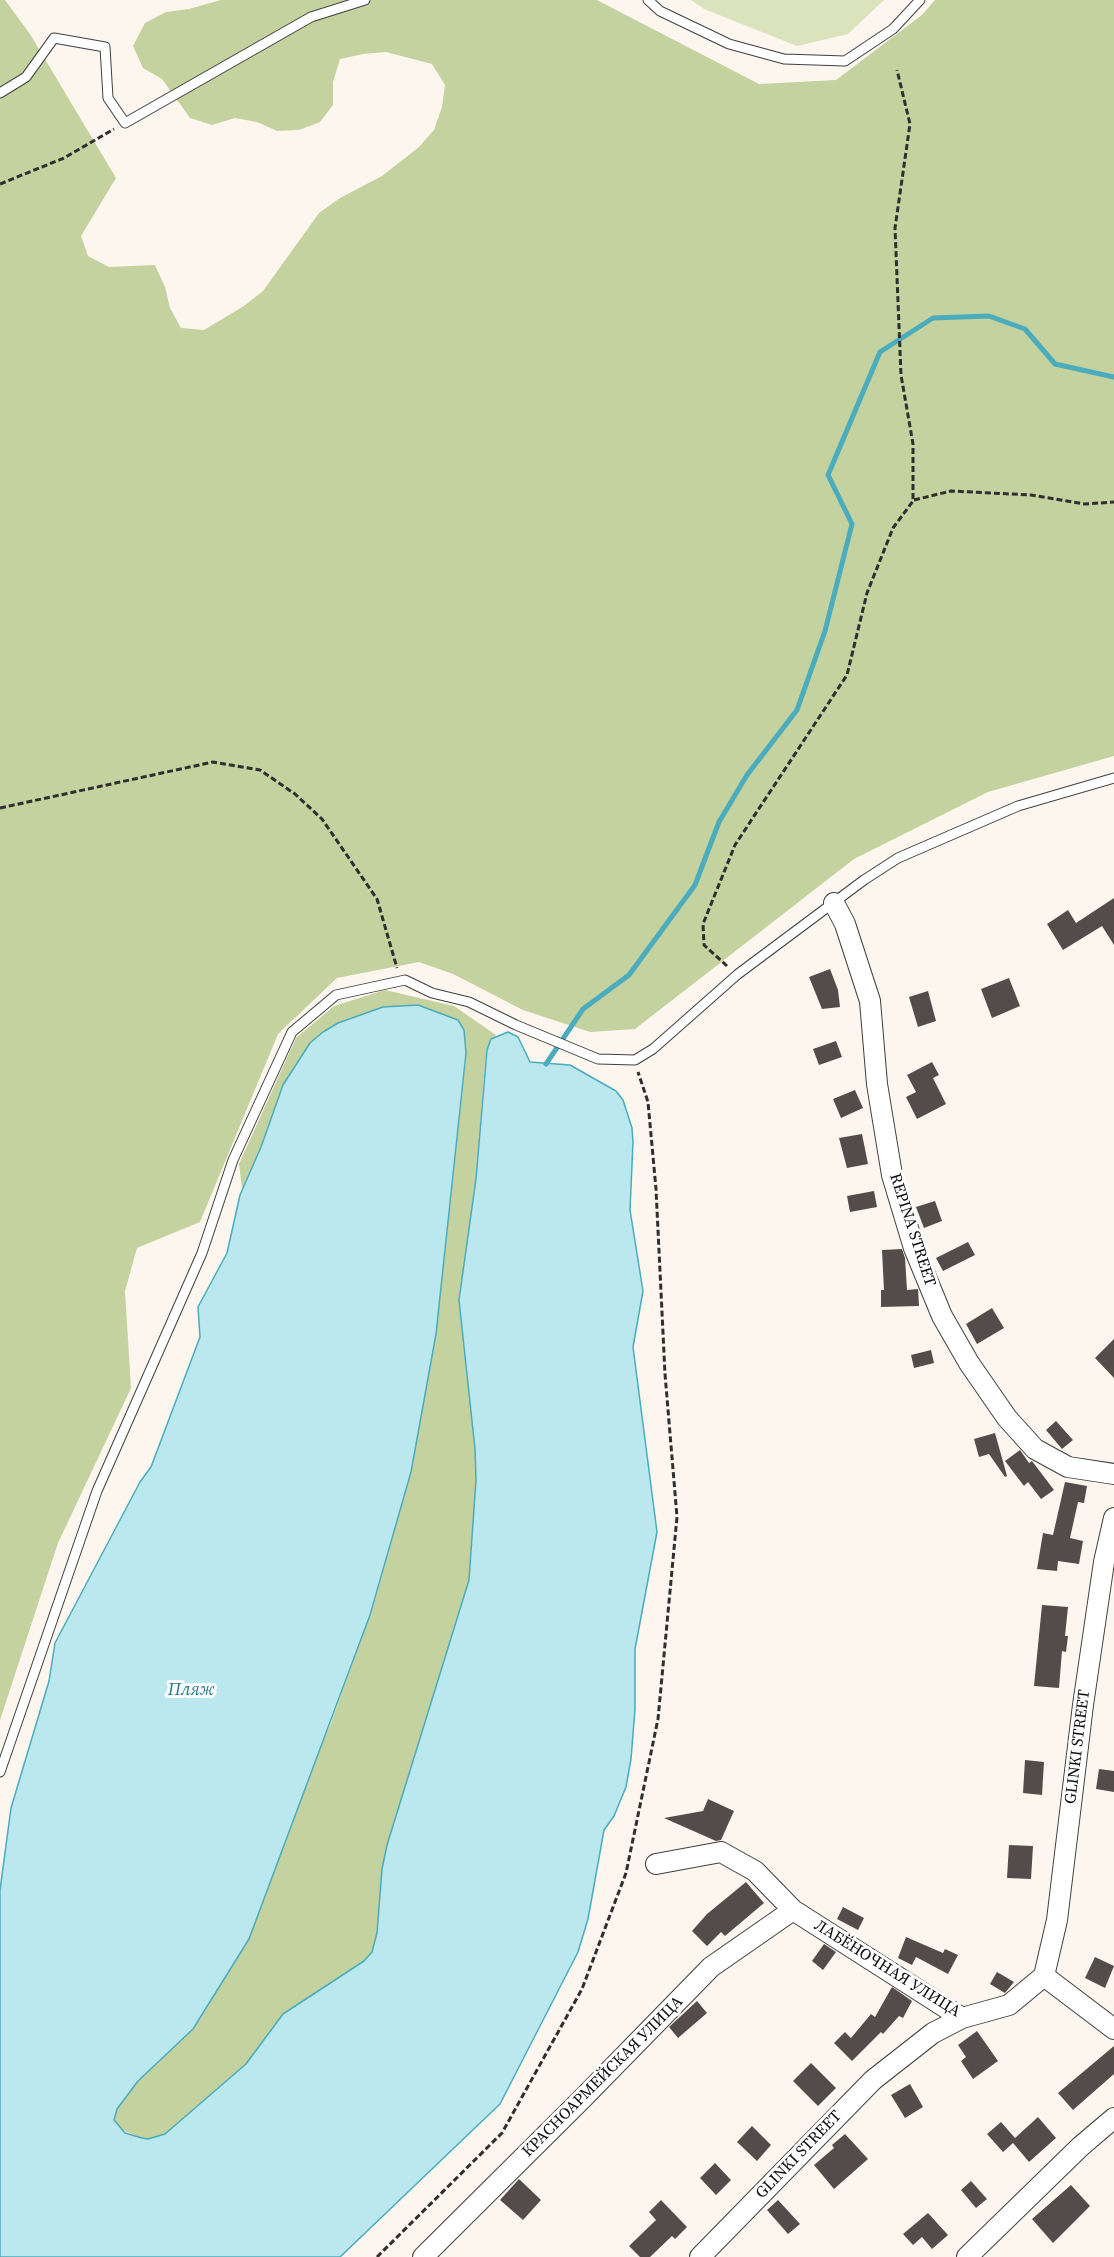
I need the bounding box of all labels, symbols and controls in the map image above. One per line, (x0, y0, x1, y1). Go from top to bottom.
street label: REPINA STREET (885, 1171, 939, 1289)
water label: Пляж (168, 1679, 214, 1701)
street label: GLINKI STREET (1061, 1689, 1095, 1805)
street label: ЛАБЁНОЧНАЯ УЛИЦА (810, 1916, 964, 2022)
street label: КРАСНОАРМЕЙСКАЯ УЛИЦА (519, 1993, 687, 2161)
street label: GLINKI STREET (752, 2107, 846, 2203)

